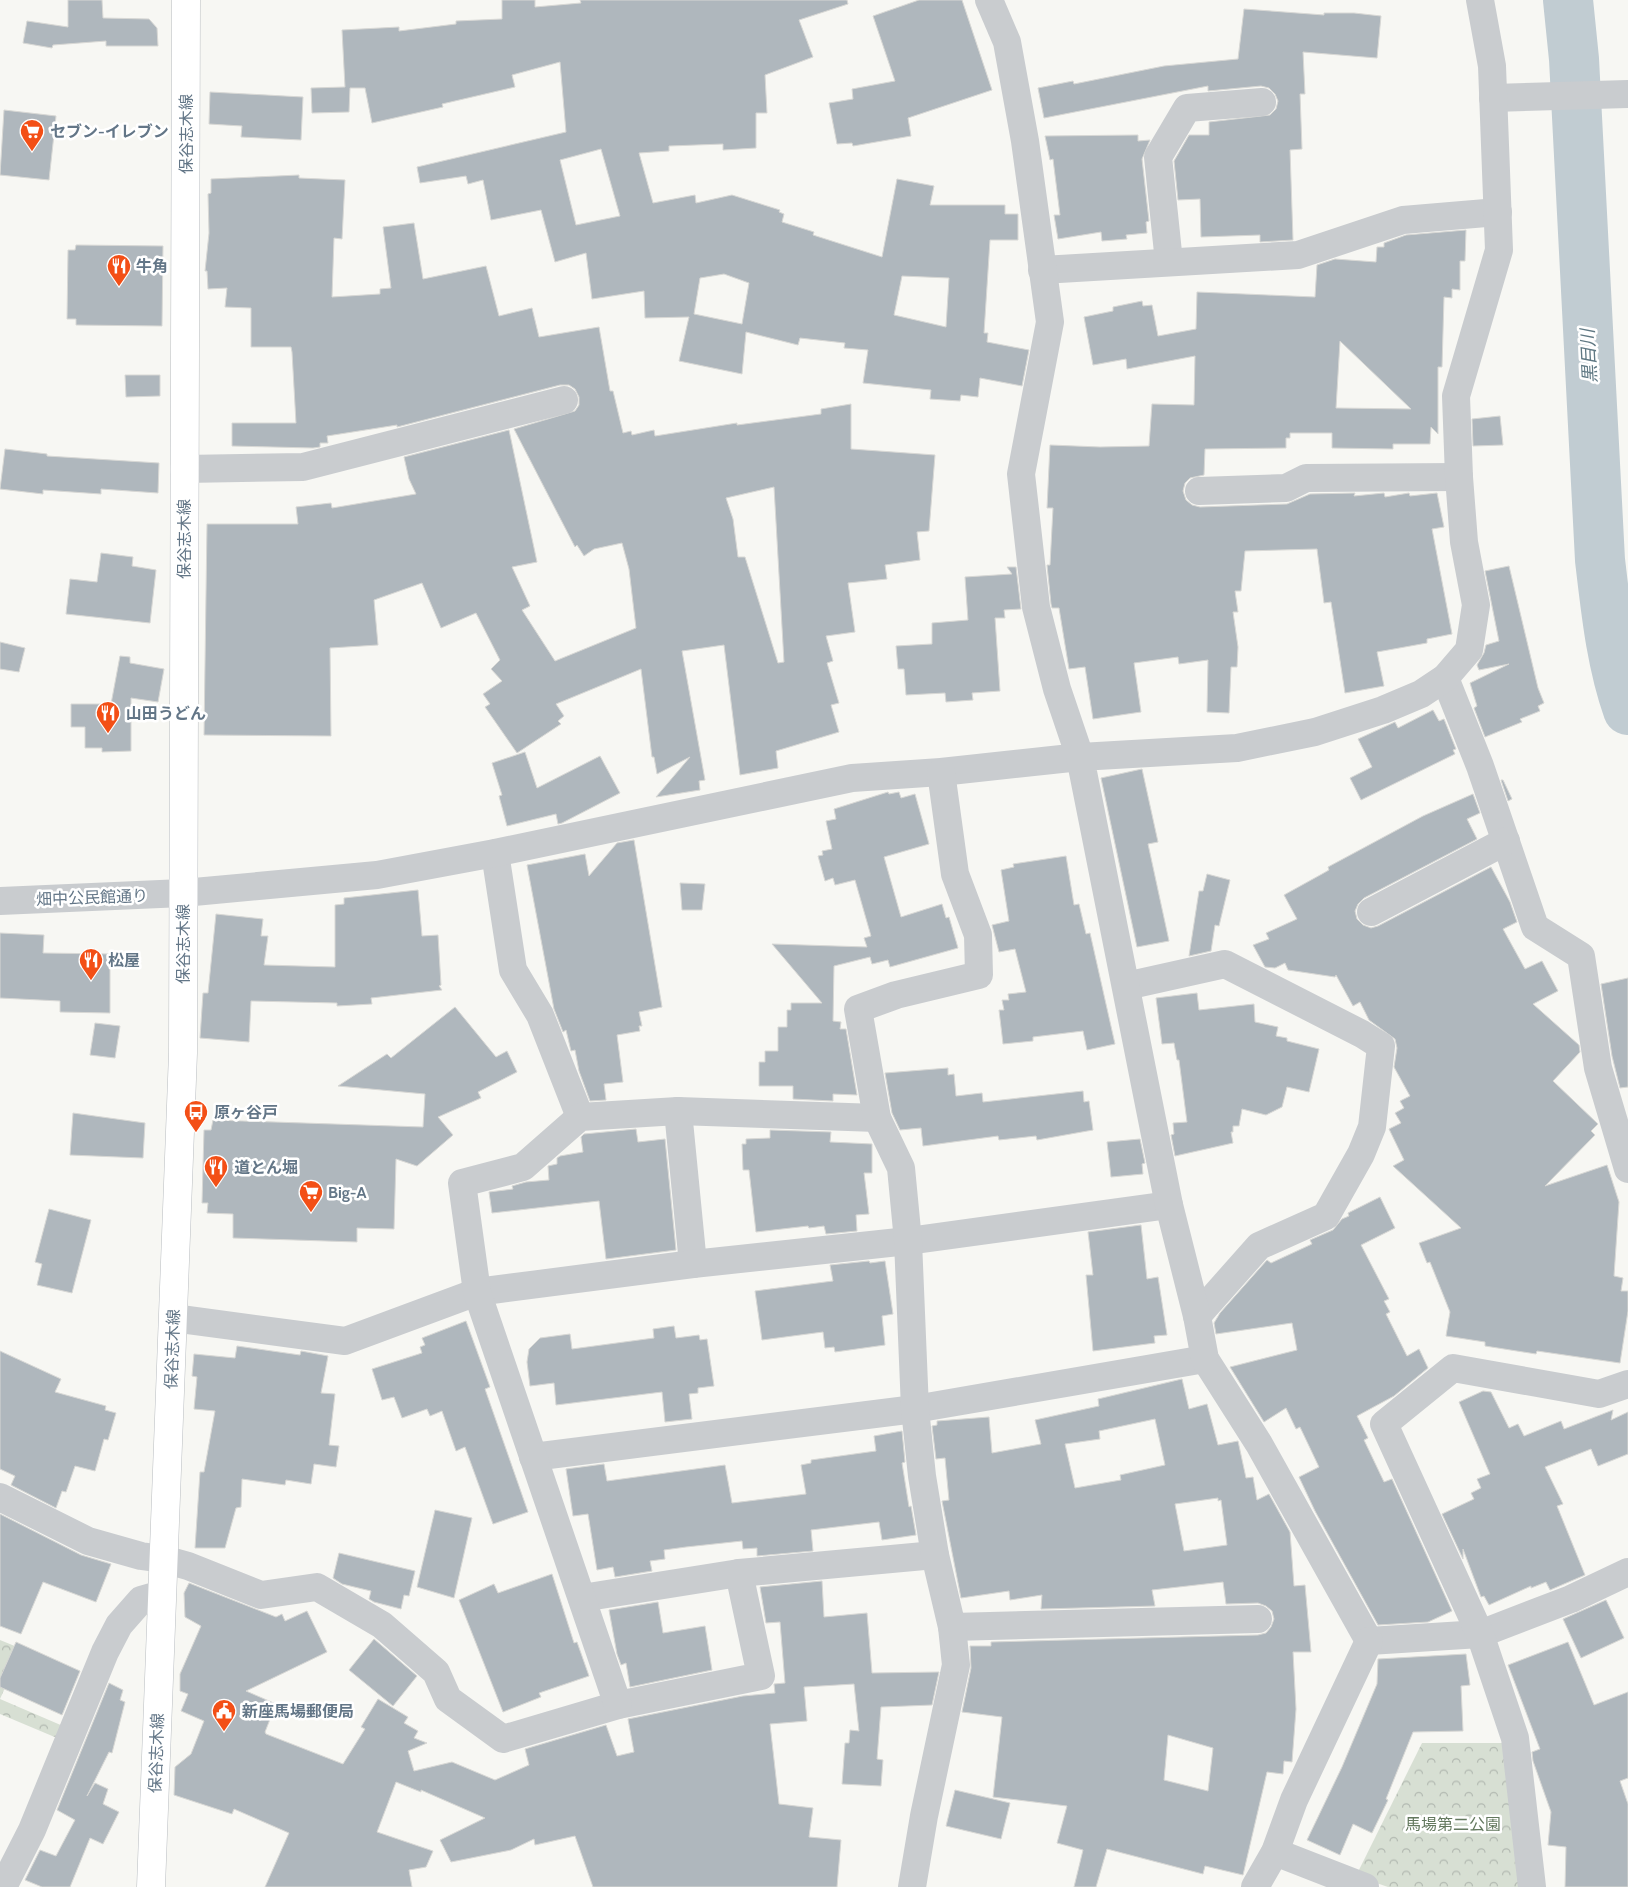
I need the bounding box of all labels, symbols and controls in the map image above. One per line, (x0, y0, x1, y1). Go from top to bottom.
street label: 保谷志木線 (177, 94, 196, 174)
supermarket icon: セブン-イレブン (19, 118, 45, 152)
place label: セブン-イレブン (50, 122, 169, 141)
restaurant icon: 牛角 (106, 253, 132, 287)
place label: 牛角 (136, 257, 168, 276)
water label: 黒目川 (1576, 326, 1601, 384)
street label: 保谷志木線 (175, 499, 194, 579)
restaurant icon: 山田うどん (95, 700, 121, 734)
place label: 山田うどん (126, 704, 206, 723)
street label: 畑中公民館通り (36, 886, 148, 909)
street label: 保谷志木線 (174, 904, 193, 984)
restaurant icon: 松屋 (78, 947, 104, 981)
place label: 松屋 (108, 951, 140, 970)
bus stop icon: 原ヶ谷戸 (183, 1099, 209, 1133)
place label: 原ヶ谷戸 (214, 1103, 278, 1122)
restaurant icon: 道とん堀 (203, 1154, 229, 1188)
place label: 道とん堀 (234, 1158, 298, 1177)
supermarket icon: Big-A (298, 1179, 324, 1213)
place label: Big-A (328, 1183, 366, 1202)
street label: 保谷志木線 (162, 1309, 183, 1389)
public building icon: 新座馬場郵便局 (211, 1698, 237, 1732)
place label: 新座馬場郵便局 (242, 1702, 354, 1721)
street label: 保谷志木線 (146, 1713, 167, 1793)
park label: 馬場第二公園 (1405, 1815, 1501, 1834)

